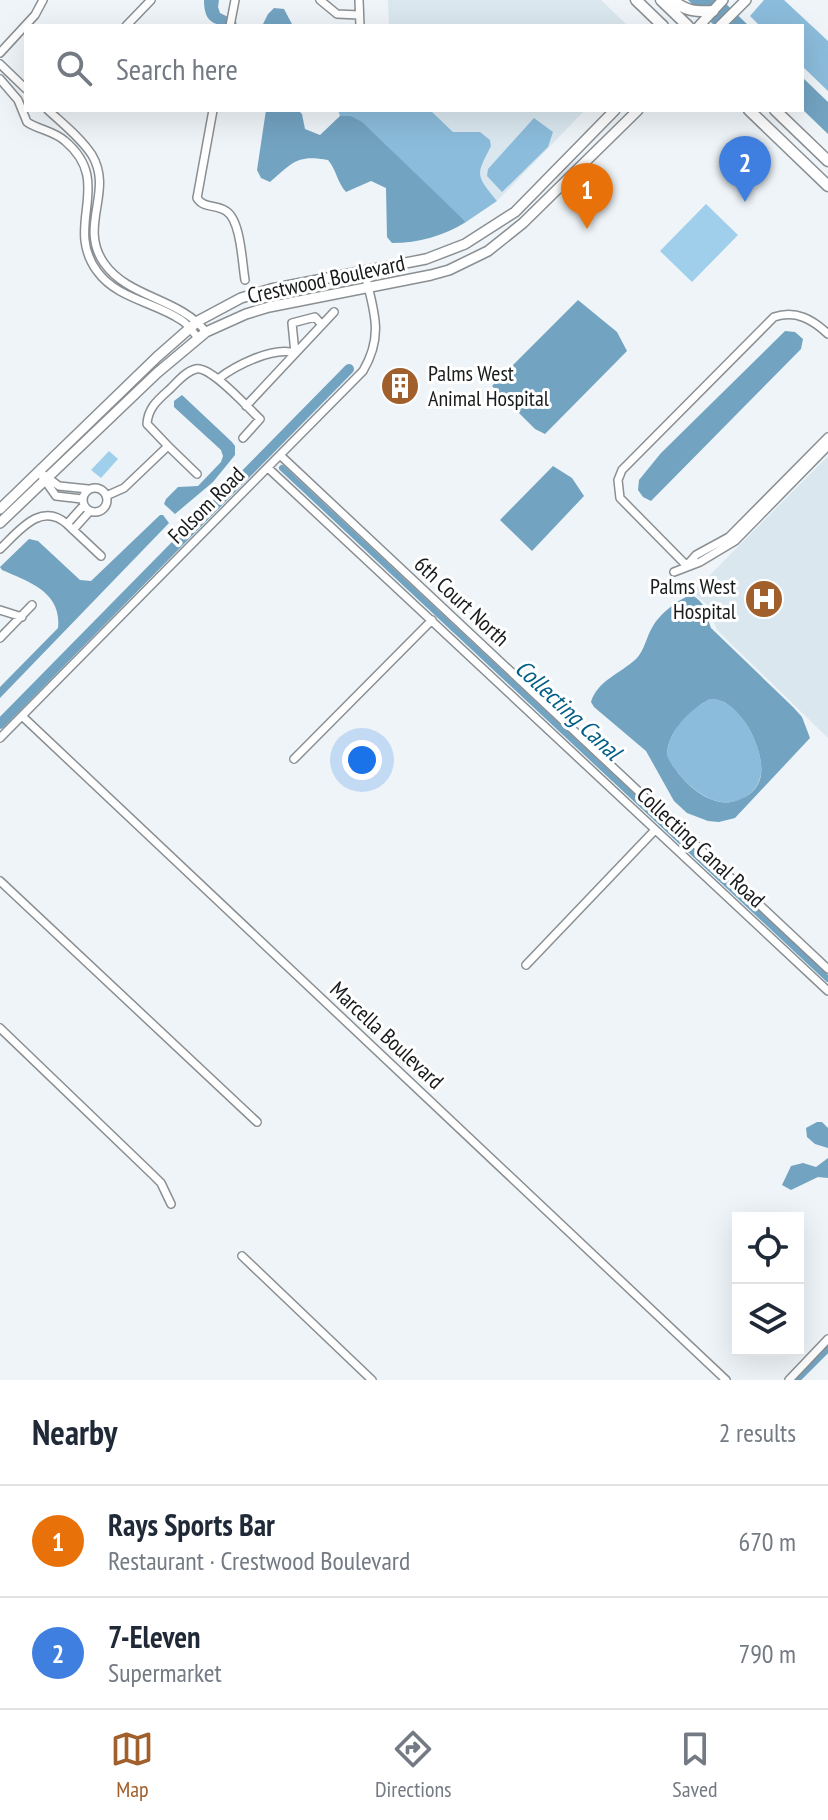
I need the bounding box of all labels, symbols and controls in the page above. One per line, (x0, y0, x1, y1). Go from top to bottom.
search box (24, 24, 804, 112)
icon: search (52, 46, 96, 90)
text: Search here (116, 49, 238, 88)
pin: 2 (719, 136, 771, 202)
pin: 1 (561, 163, 613, 229)
street label: Crestwood Boulevard (245, 249, 407, 309)
place label: Palms West Animal Hospital (428, 359, 550, 412)
building icon: Palms West Animal Hospital (379, 365, 421, 407)
street label: Folsom Road (162, 461, 250, 549)
street label: 6th Court North (409, 550, 515, 652)
place label: Palms West Hospital (650, 572, 737, 625)
hospital icon: Palms West Hospital (743, 578, 785, 620)
water label: Collecting Canal (509, 653, 630, 768)
your location (342, 740, 382, 780)
street label: Collecting Canal Road (631, 781, 771, 913)
street label: Marcella Boulevard (324, 975, 450, 1095)
map controls (732, 1212, 804, 1356)
button: locate (732, 1212, 804, 1284)
button: layers (732, 1284, 804, 1356)
text: Nearby (32, 1410, 117, 1454)
text: 2 results (719, 1416, 796, 1449)
text: Rays Sports Bar (108, 1505, 275, 1544)
text: 1 (52, 1525, 64, 1558)
text: 670 m (738, 1525, 796, 1558)
text: Restaurant · Crestwood Boulevard (108, 1544, 410, 1577)
text: 7-Eleven (108, 1617, 201, 1656)
text: 2 (52, 1637, 64, 1670)
text: 790 m (738, 1637, 796, 1670)
text: Supermarket (108, 1656, 222, 1689)
tab: Map (110, 1727, 154, 1803)
tab: Directions (375, 1727, 452, 1803)
tab: Saved (672, 1727, 718, 1803)

